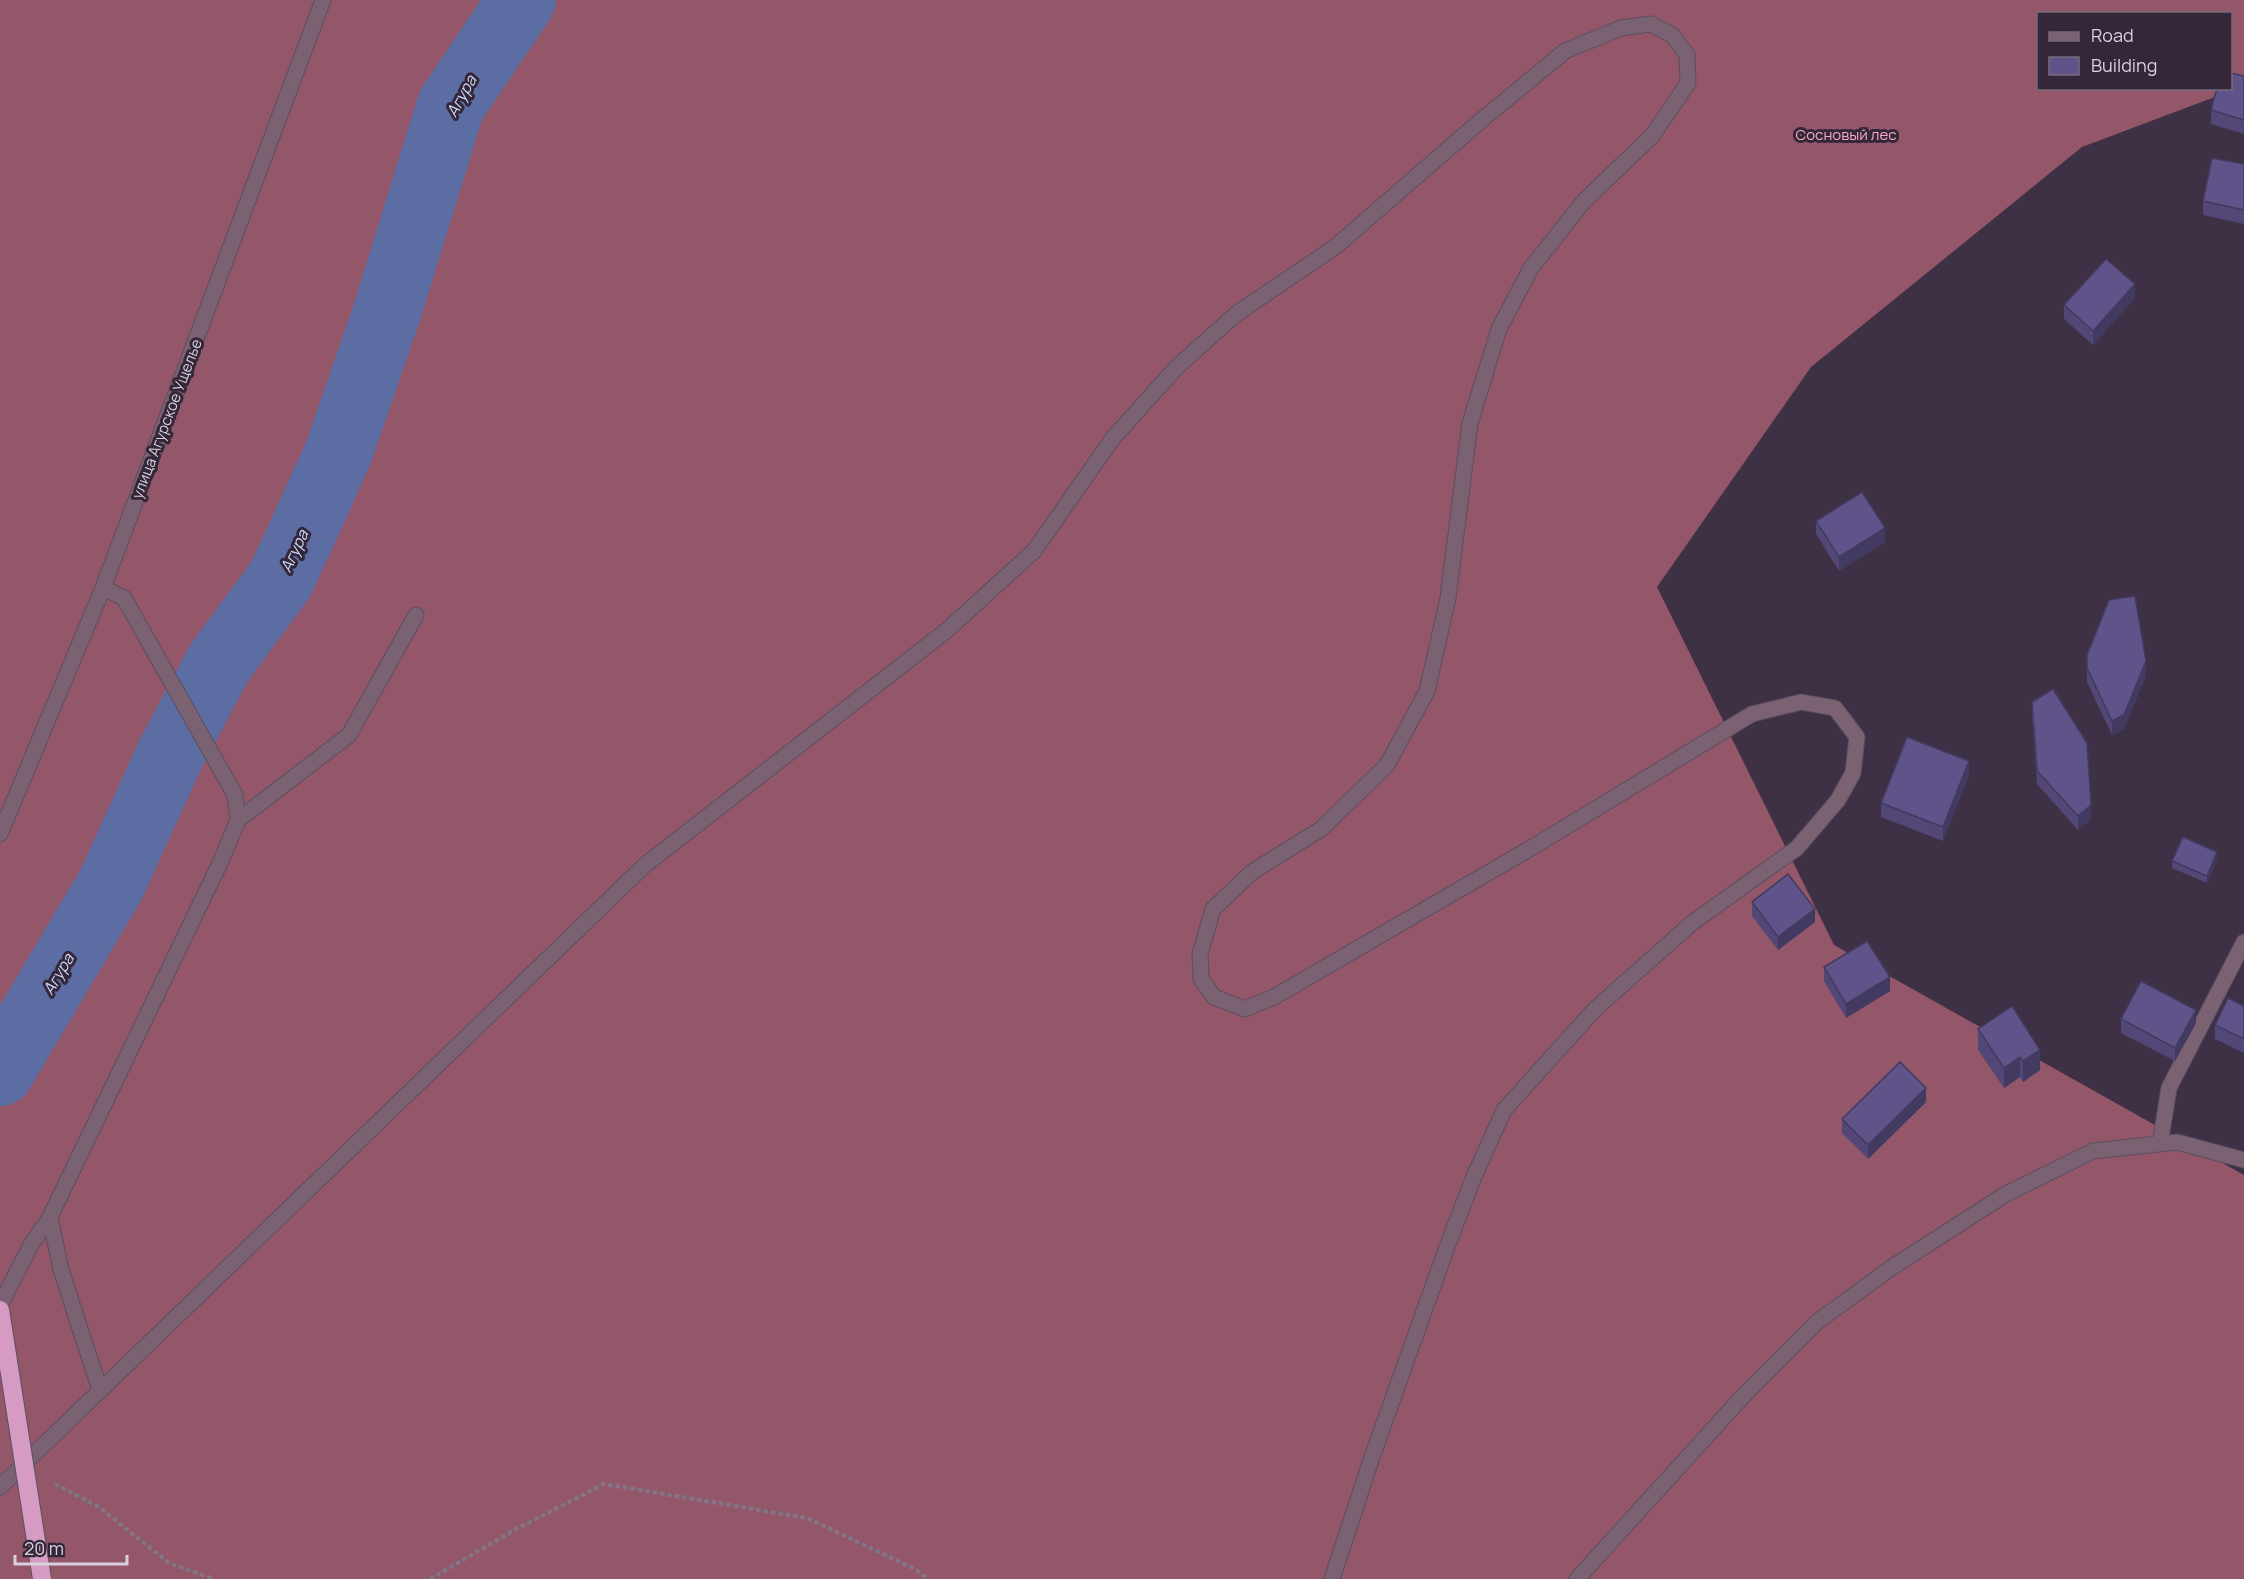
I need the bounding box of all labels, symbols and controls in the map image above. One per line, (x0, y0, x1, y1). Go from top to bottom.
legend (2037, 12, 2232, 90)
text: Road (2091, 23, 2134, 47)
text: Building (2091, 53, 2157, 77)
water label: Агура (441, 70, 482, 121)
park label: Сосновый лес (1796, 124, 1896, 145)
street label: улица Агурское Ущелье (126, 336, 207, 502)
water label: Агура (275, 525, 314, 576)
water label: Агура (37, 948, 79, 999)
scale bar (15, 1528, 128, 1566)
text: 20 m (24, 1536, 64, 1560)

